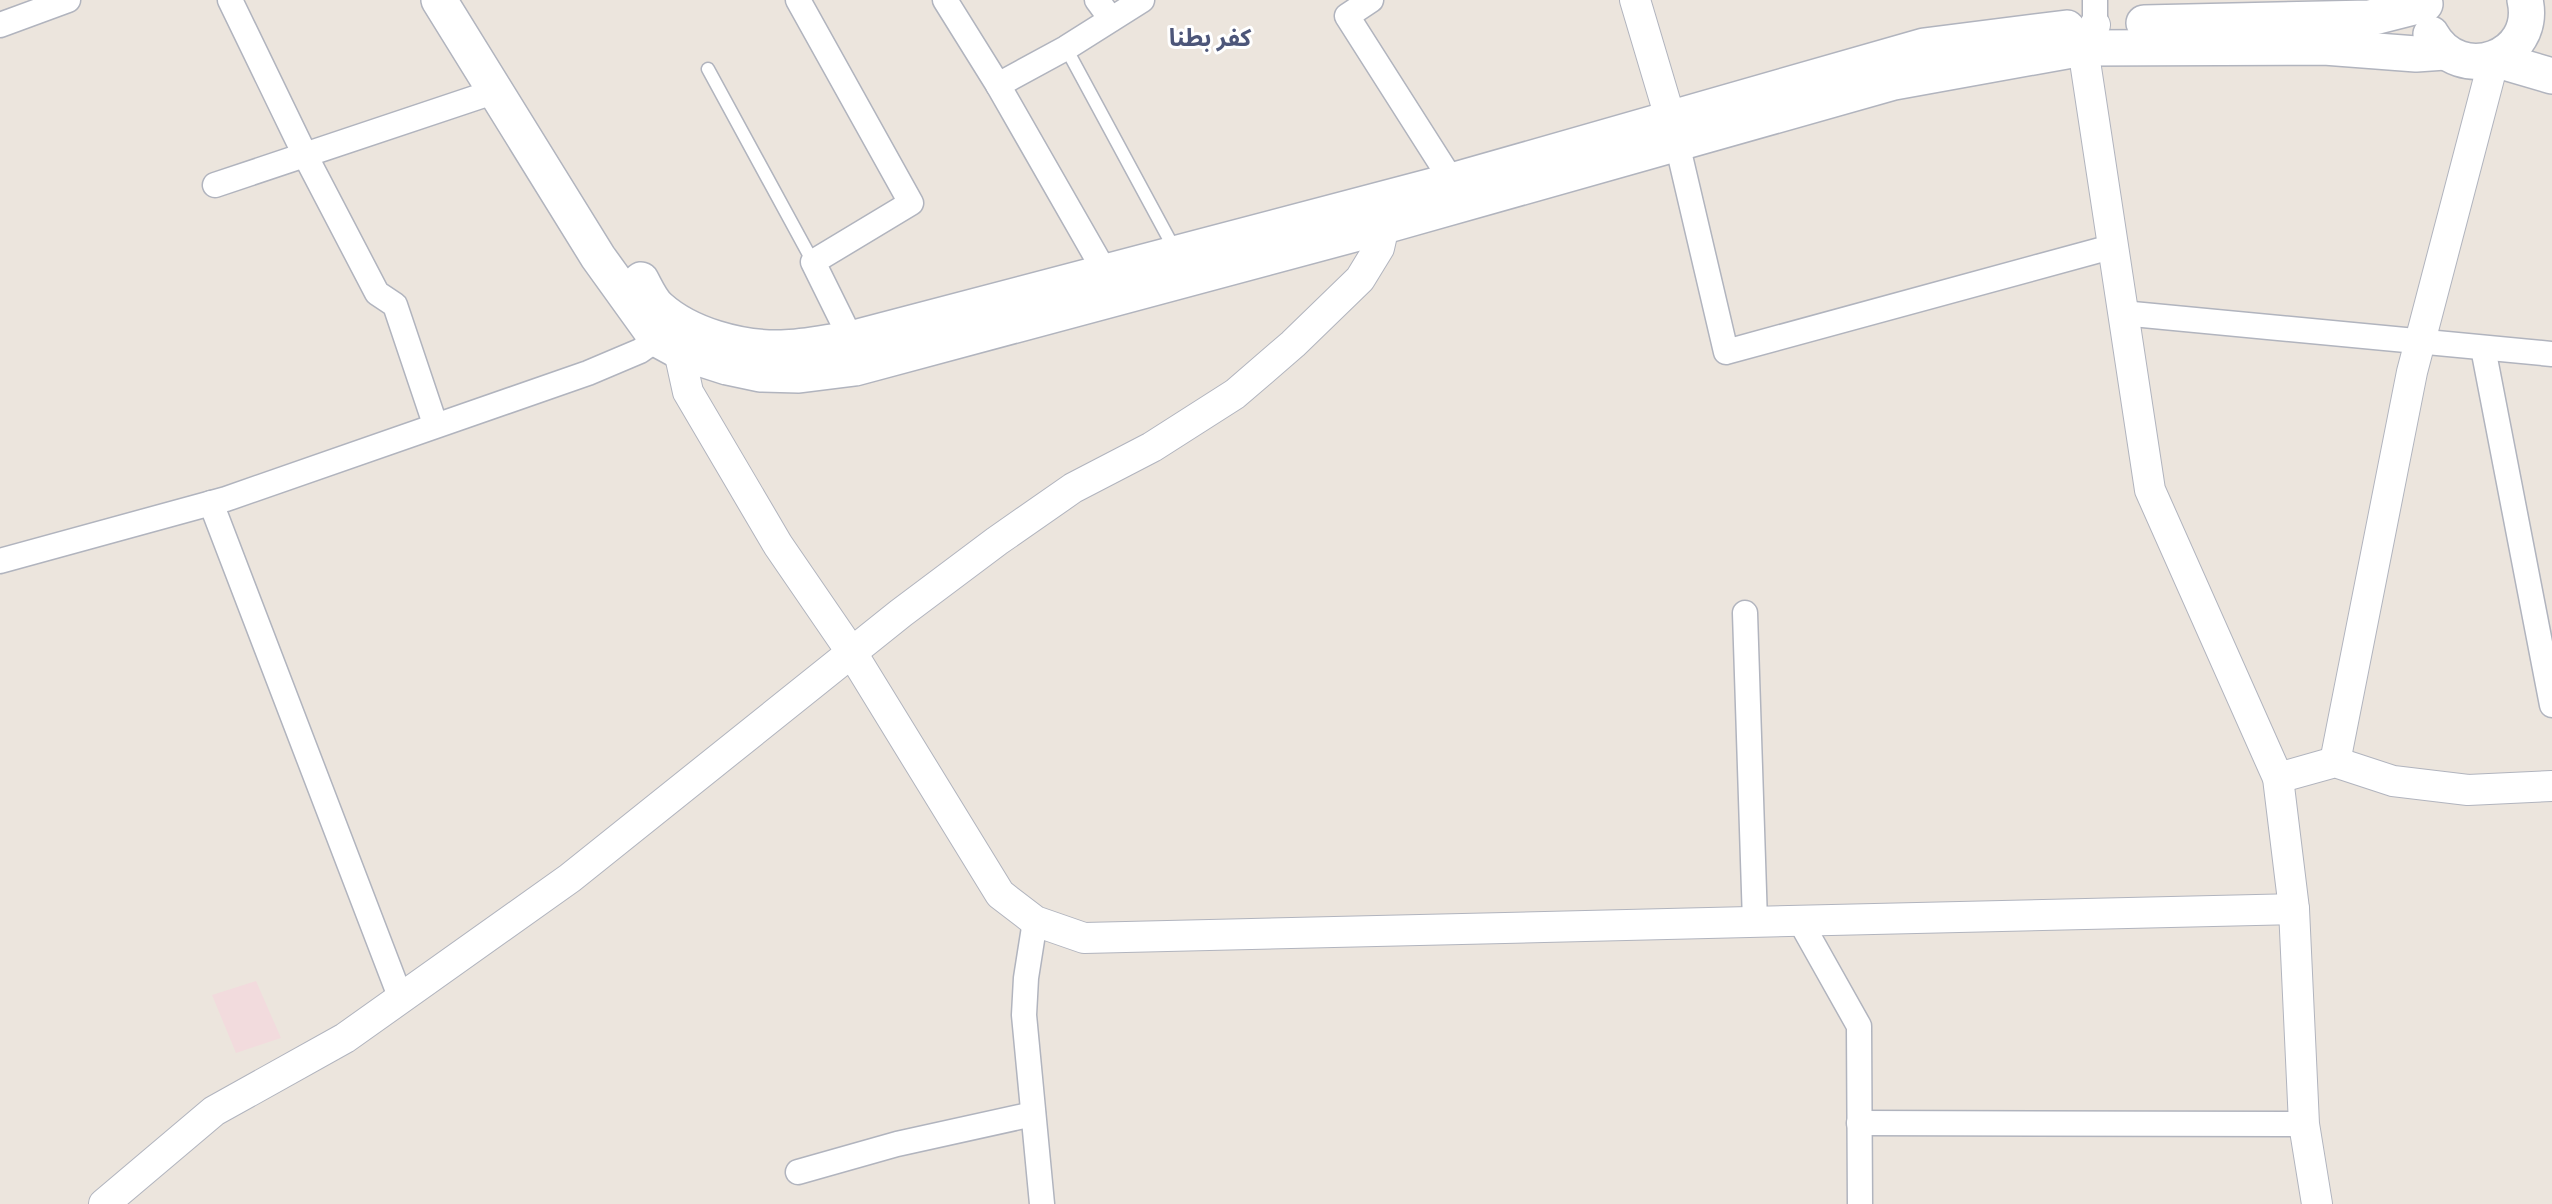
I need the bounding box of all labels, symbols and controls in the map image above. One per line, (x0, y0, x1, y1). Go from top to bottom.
district label: كفر بطنا (1169, 23, 1252, 52)

